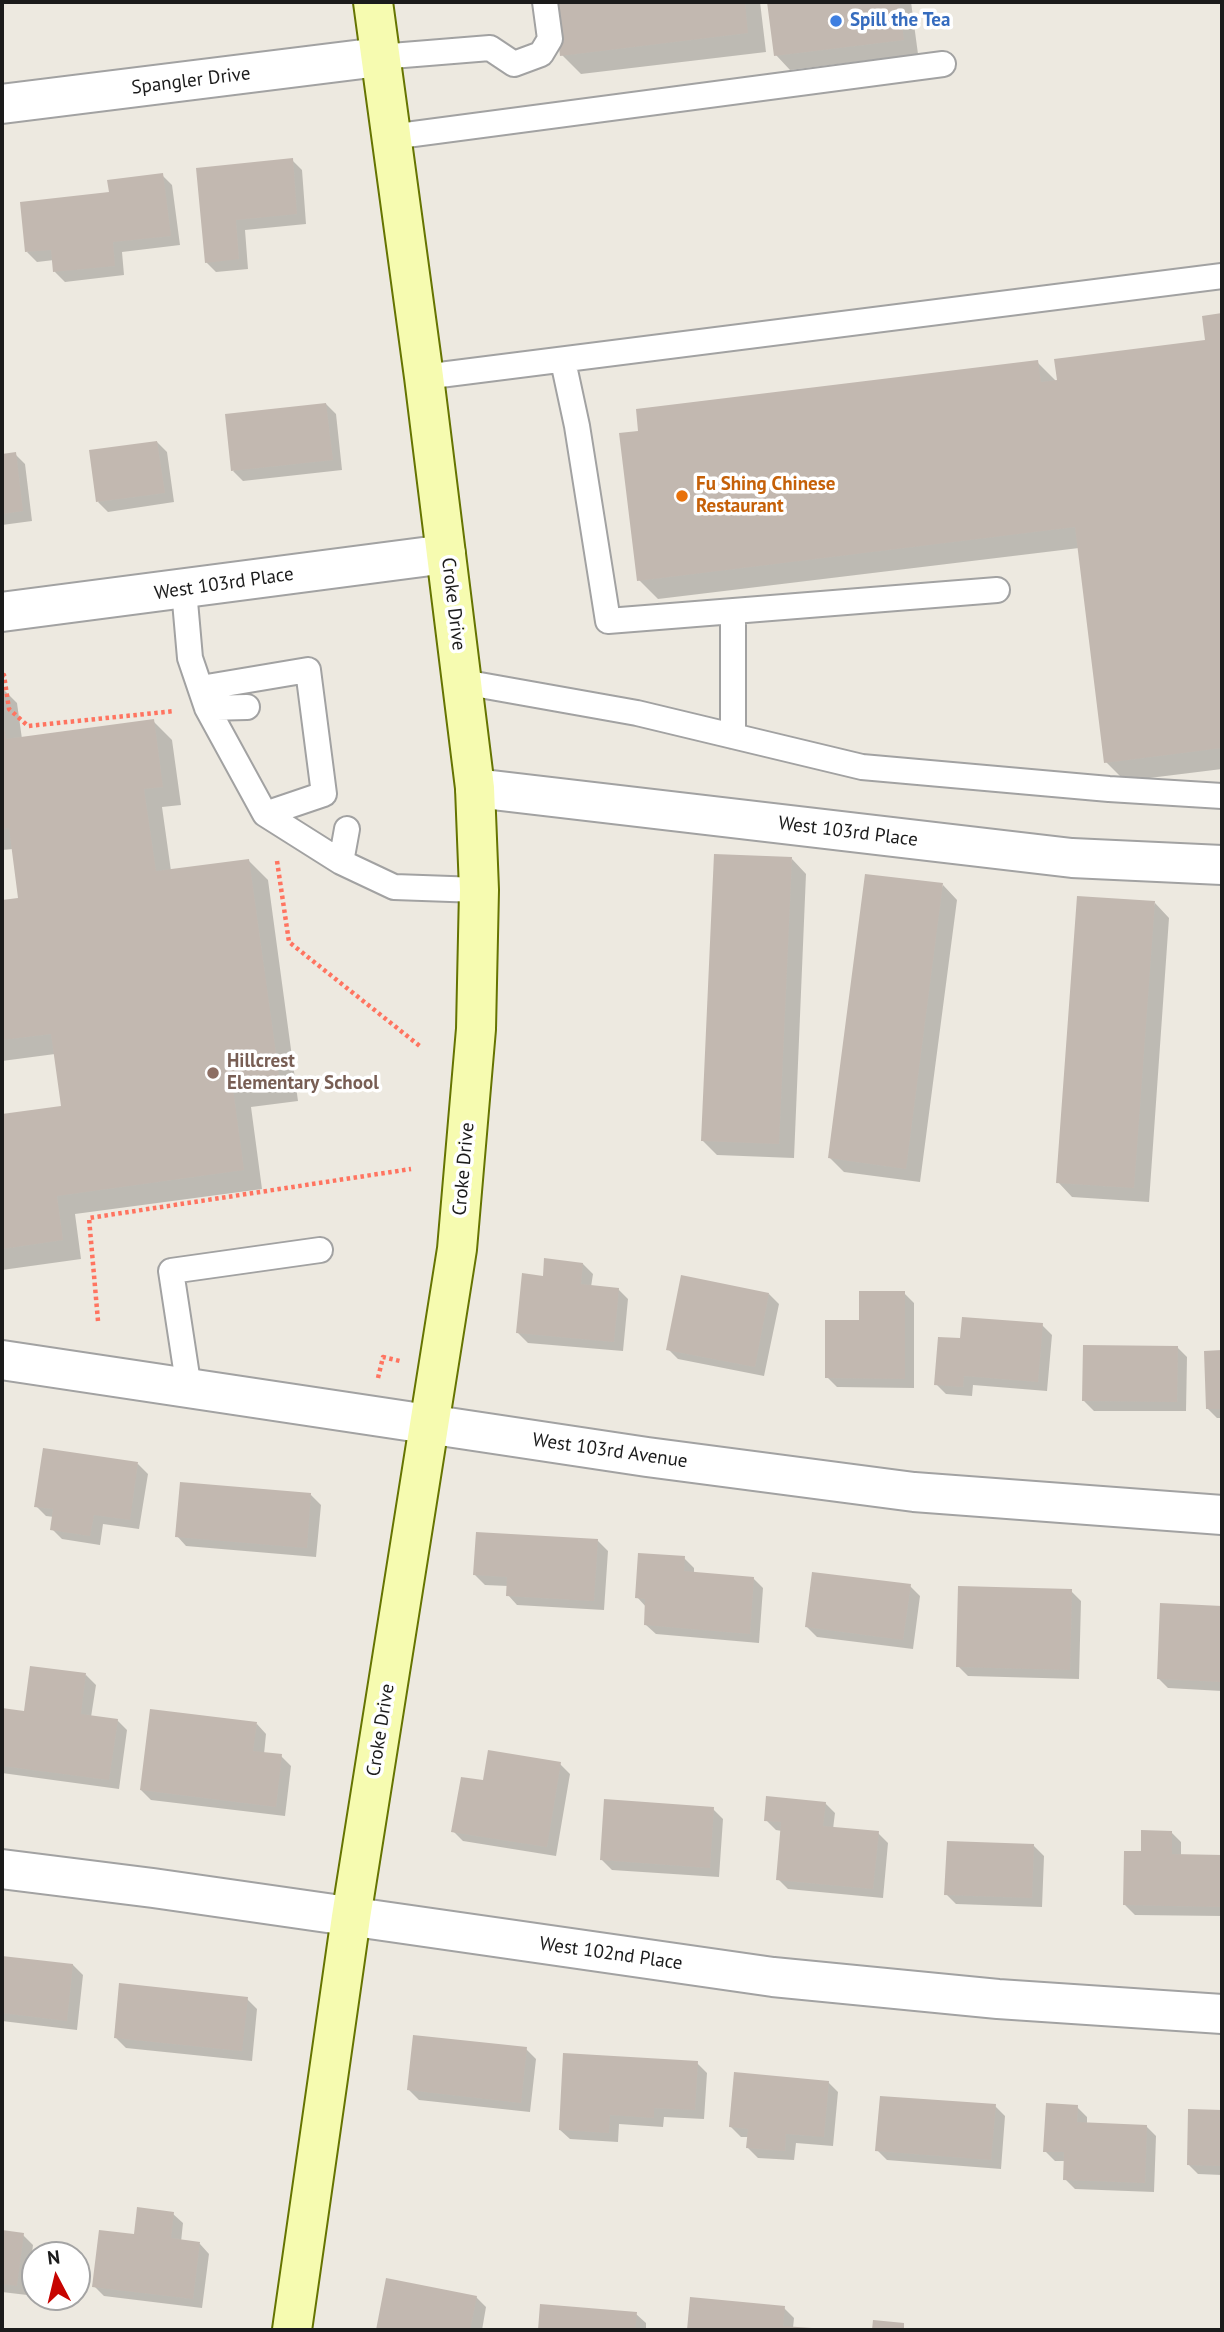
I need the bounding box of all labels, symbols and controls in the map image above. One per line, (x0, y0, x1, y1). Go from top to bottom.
place label: Spill the Tea (850, 10, 950, 32)
marker: Spill the Tea (828, 13, 844, 29)
street label: Spangler Drive (130, 62, 252, 100)
place label: Fu Shing Chinese Restaurant (696, 474, 835, 518)
marker: Fu Shing Chinese Restaurant (674, 488, 690, 504)
street label: Croke Drive (436, 556, 470, 652)
street label: West 103rd Place (153, 563, 295, 605)
street label: West 103rd Place (777, 812, 919, 852)
place label: Hillcrest Elementary School (227, 1051, 379, 1095)
marker: Hillcrest Elementary School (205, 1065, 221, 1081)
street label: Croke Drive (449, 1122, 479, 1216)
street label: West 103rd Avenue (531, 1429, 689, 1473)
street label: Croke Drive (362, 1682, 400, 1778)
street label: West 102nd Place (538, 1933, 684, 1975)
north arrow (21, 2241, 91, 2311)
text: N (46, 2244, 61, 2270)

